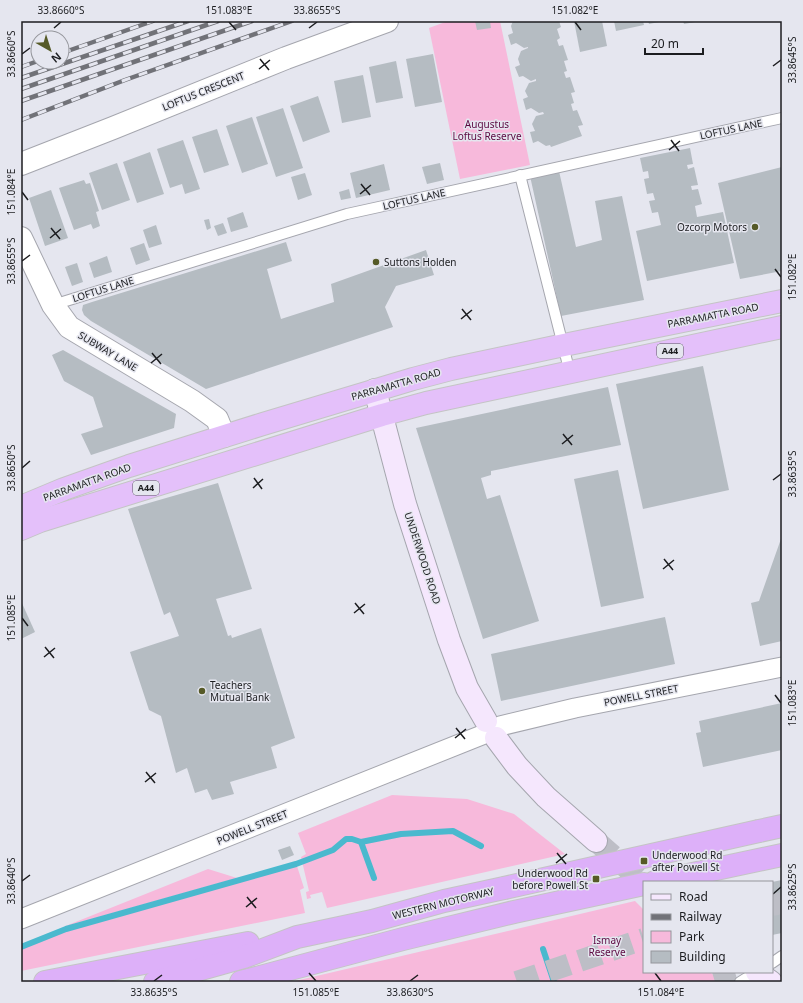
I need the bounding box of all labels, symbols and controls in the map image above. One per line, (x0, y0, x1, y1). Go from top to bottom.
text: 33.8660°S (38, 3, 85, 17)
text: 151.083°E (206, 3, 252, 17)
text: 33.8655°S (294, 3, 341, 17)
text: 151.082°E (552, 3, 598, 17)
text: 33.8660°S (4, 30, 18, 77)
north arrow (30, 30, 70, 70)
scale bar (645, 30, 703, 56)
text: 20 m (651, 35, 679, 52)
text: 33.8645°S (785, 36, 799, 83)
text: N (48, 50, 65, 67)
street label: LOFTUS CRESCENT (160, 68, 247, 114)
street label: LOFTUS LANE (698, 116, 764, 142)
park label: Augustus Loftus Reserve (452, 117, 522, 143)
text: 151.084°E (4, 169, 18, 215)
street label: LOFTUS LANE (381, 185, 447, 213)
place label: Ozcorp Motors (677, 220, 747, 234)
marker: Ozcorp Motors (750, 222, 760, 232)
text: 33.8655°S (4, 237, 18, 284)
text: 151.082°E (785, 254, 799, 300)
place label: Suttons Holden (384, 255, 457, 269)
marker: Suttons Holden (371, 257, 381, 267)
street label: LOFTUS LANE (70, 273, 136, 305)
street label: PARRAMATTA ROAD (666, 299, 760, 331)
street label: SUBWAY LANE (76, 328, 140, 374)
road number: A44 (657, 344, 683, 358)
street label: PARRAMATTA ROAD (350, 364, 442, 404)
text: 33.8650°S (4, 444, 18, 491)
text: 33.8635°S (785, 450, 799, 497)
street label: PARRAMATTA ROAD (41, 460, 133, 504)
road number: A44 (133, 481, 159, 495)
street label: UNDERWOOD ROAD (401, 510, 445, 606)
text: 151.085°E (4, 595, 18, 641)
place label: Teachers Mutual Bank (210, 678, 270, 704)
text: 151.083°E (785, 680, 799, 726)
street label: POWELL STREET (603, 681, 680, 709)
marker: Teachers Mutual Bank (197, 686, 207, 696)
street label: POWELL STREET (214, 806, 290, 848)
place label: Underwood Rd after Powell St (652, 848, 723, 874)
marker: Underwood Rd after Powell St (639, 856, 649, 866)
text: 33.8640°S (4, 857, 18, 904)
text: 33.8625°S (785, 863, 799, 910)
place label: Underwood Rd before Powell St (512, 866, 588, 892)
marker: Underwood Rd before Powell St (591, 874, 601, 884)
legend (643, 881, 773, 973)
street label: WESTERN MOTORWAY (391, 884, 496, 922)
text: Road (679, 888, 708, 905)
text: Railway (679, 908, 723, 925)
text: Park (679, 928, 705, 945)
park label: Ismay Reserve (588, 933, 626, 959)
text: Building (679, 948, 726, 965)
text: 33.8635°S (131, 985, 178, 999)
text: 151.085°E (293, 985, 339, 999)
text: 33.8630°S (387, 985, 434, 999)
text: 151.084°E (638, 985, 684, 999)

